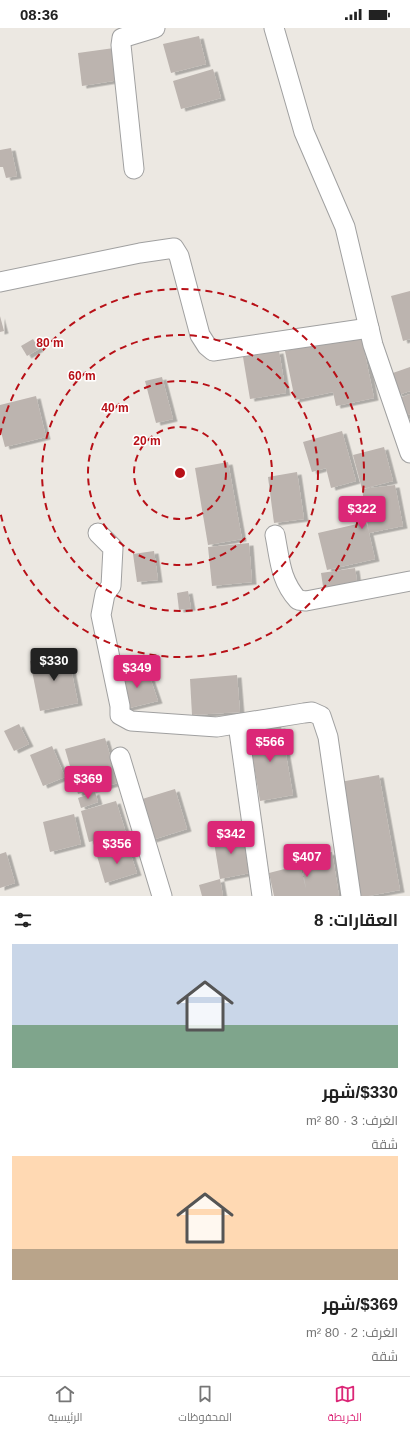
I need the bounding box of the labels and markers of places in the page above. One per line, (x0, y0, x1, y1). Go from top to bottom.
centre of rings (173, 466, 187, 480)
pin: $322 (338, 496, 386, 530)
pin: $330 (30, 648, 78, 682)
pin: $349 (113, 655, 161, 689)
pin: $566 (246, 729, 294, 763)
pin: $369 (64, 766, 112, 800)
pin: $342 (207, 821, 255, 855)
pin: $356 (93, 831, 141, 865)
pin: $407 (283, 844, 331, 878)

